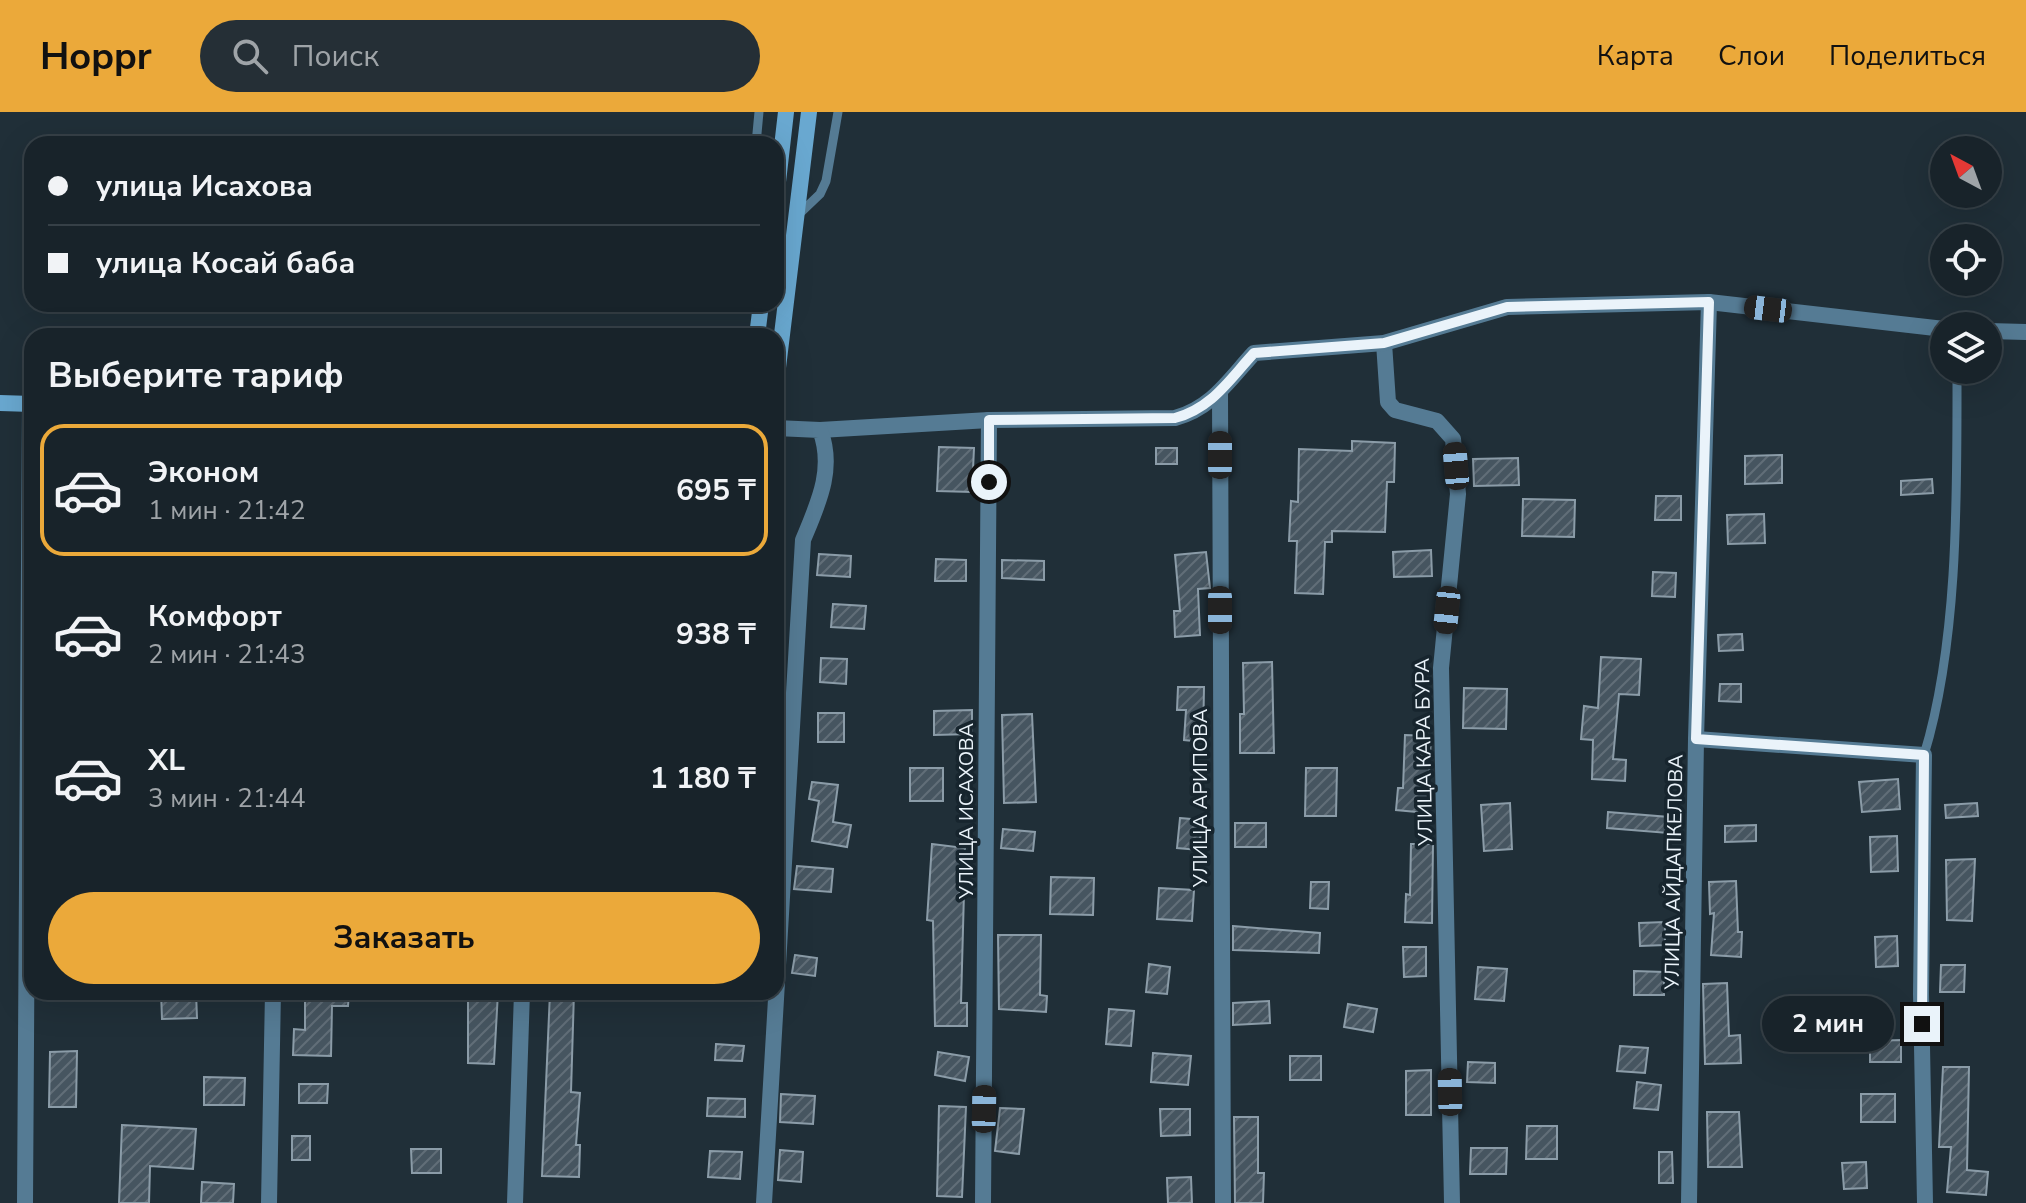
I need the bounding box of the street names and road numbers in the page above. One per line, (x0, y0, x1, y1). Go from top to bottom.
street label: УЛИЦА КАРА БУРА (1409, 657, 1439, 847)
street label: УЛИЦА АРИПОВА (1187, 708, 1214, 888)
street label: УЛИЦА ИСАХОВА (953, 723, 980, 900)
street label: УЛИЦА АЙДАПКЕЛОВА (1658, 754, 1690, 991)

